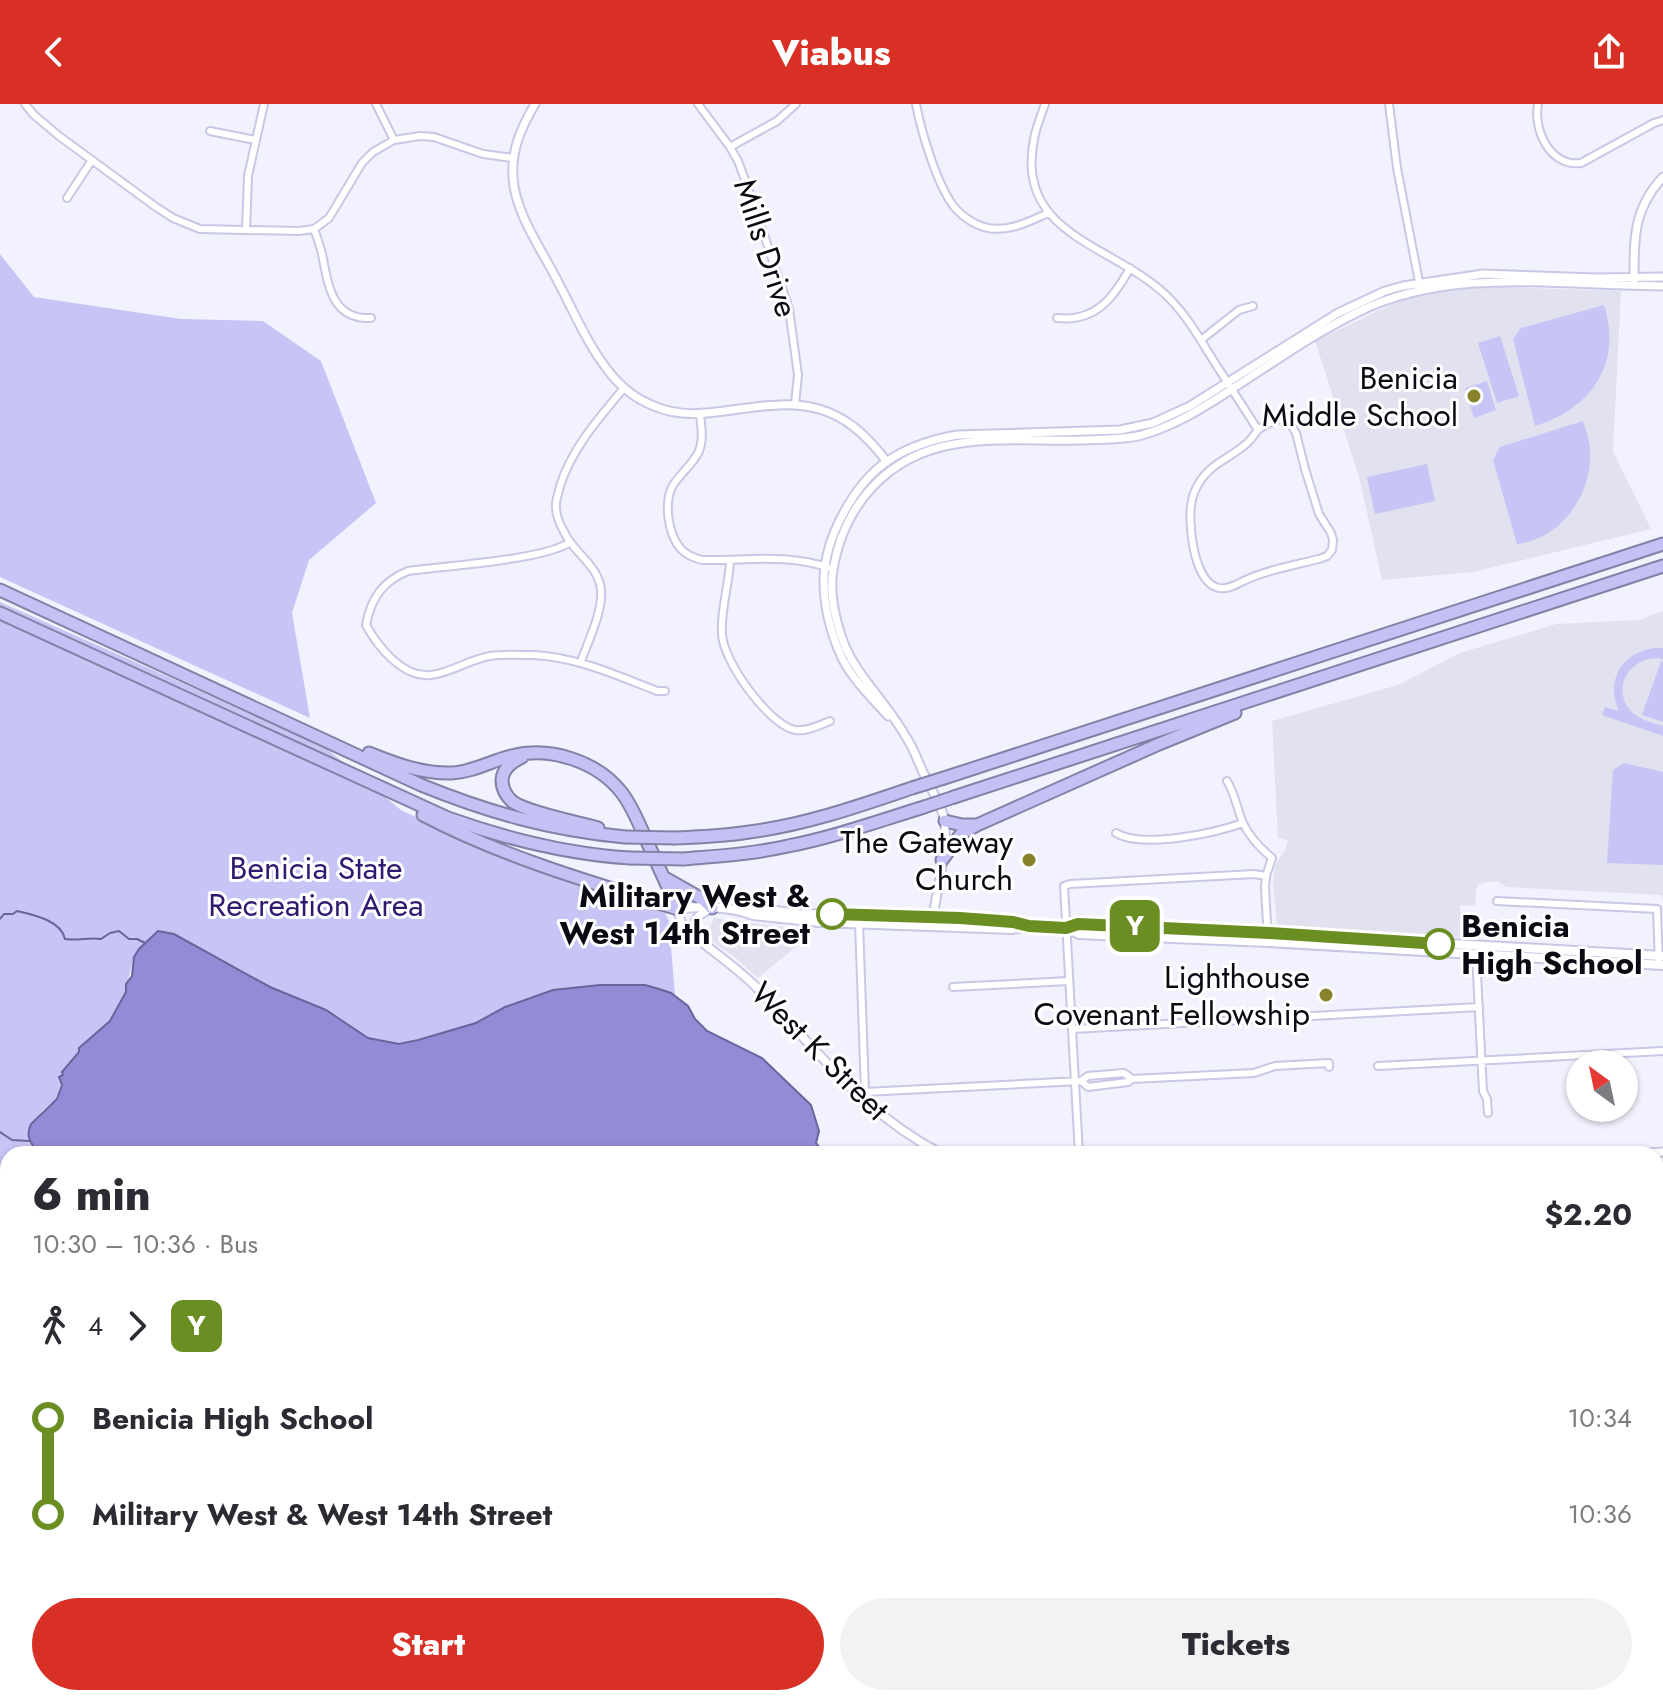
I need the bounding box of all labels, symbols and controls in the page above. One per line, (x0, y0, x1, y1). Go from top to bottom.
text: Viabus (772, 26, 891, 78)
icon: back (32, 30, 76, 74)
icon: share (1587, 30, 1631, 74)
street label: Mills Drive (722, 173, 810, 323)
place label: Benicia Middle School (1262, 355, 1458, 438)
marker: Benicia Middle School (1465, 387, 1483, 405)
place label: The Gateway Church (840, 819, 1014, 902)
park label: Benicia State Recreation Area (208, 845, 424, 928)
marker: The Gateway Church (1020, 851, 1038, 869)
place label: Military West & West 14th Street (559, 873, 811, 956)
marker: Military West & West 14th Street (817, 899, 847, 929)
line badge: Y (1109, 900, 1161, 952)
place label: Benicia High School (1461, 903, 1643, 986)
text: Y (1126, 905, 1144, 946)
marker: Benicia High School (1424, 929, 1454, 959)
place label: Lighthouse Covenant Fellowship (1033, 954, 1310, 1037)
street label: West K Street (740, 971, 900, 1131)
marker: Lighthouse Covenant Fellowship (1317, 986, 1335, 1004)
north arrow (1566, 1050, 1638, 1122)
map controls (1566, 1050, 1638, 1122)
text: 6 min (32, 1163, 151, 1227)
text: $2.20 (1544, 1193, 1632, 1236)
text: 10:30 – 10:36 · Bus (32, 1225, 258, 1263)
icon: walk (32, 1304, 76, 1348)
icon: forward (115, 1304, 159, 1348)
text: Y (187, 1305, 206, 1346)
text: 4 (88, 1307, 103, 1345)
text: Benicia High School (92, 1397, 373, 1440)
text: 10:34 (1568, 1399, 1632, 1437)
text: Military West & West 14th Street (92, 1493, 552, 1536)
text: 10:36 (1568, 1495, 1632, 1533)
button: Start (32, 1598, 824, 1690)
button: Tickets (840, 1598, 1632, 1690)

